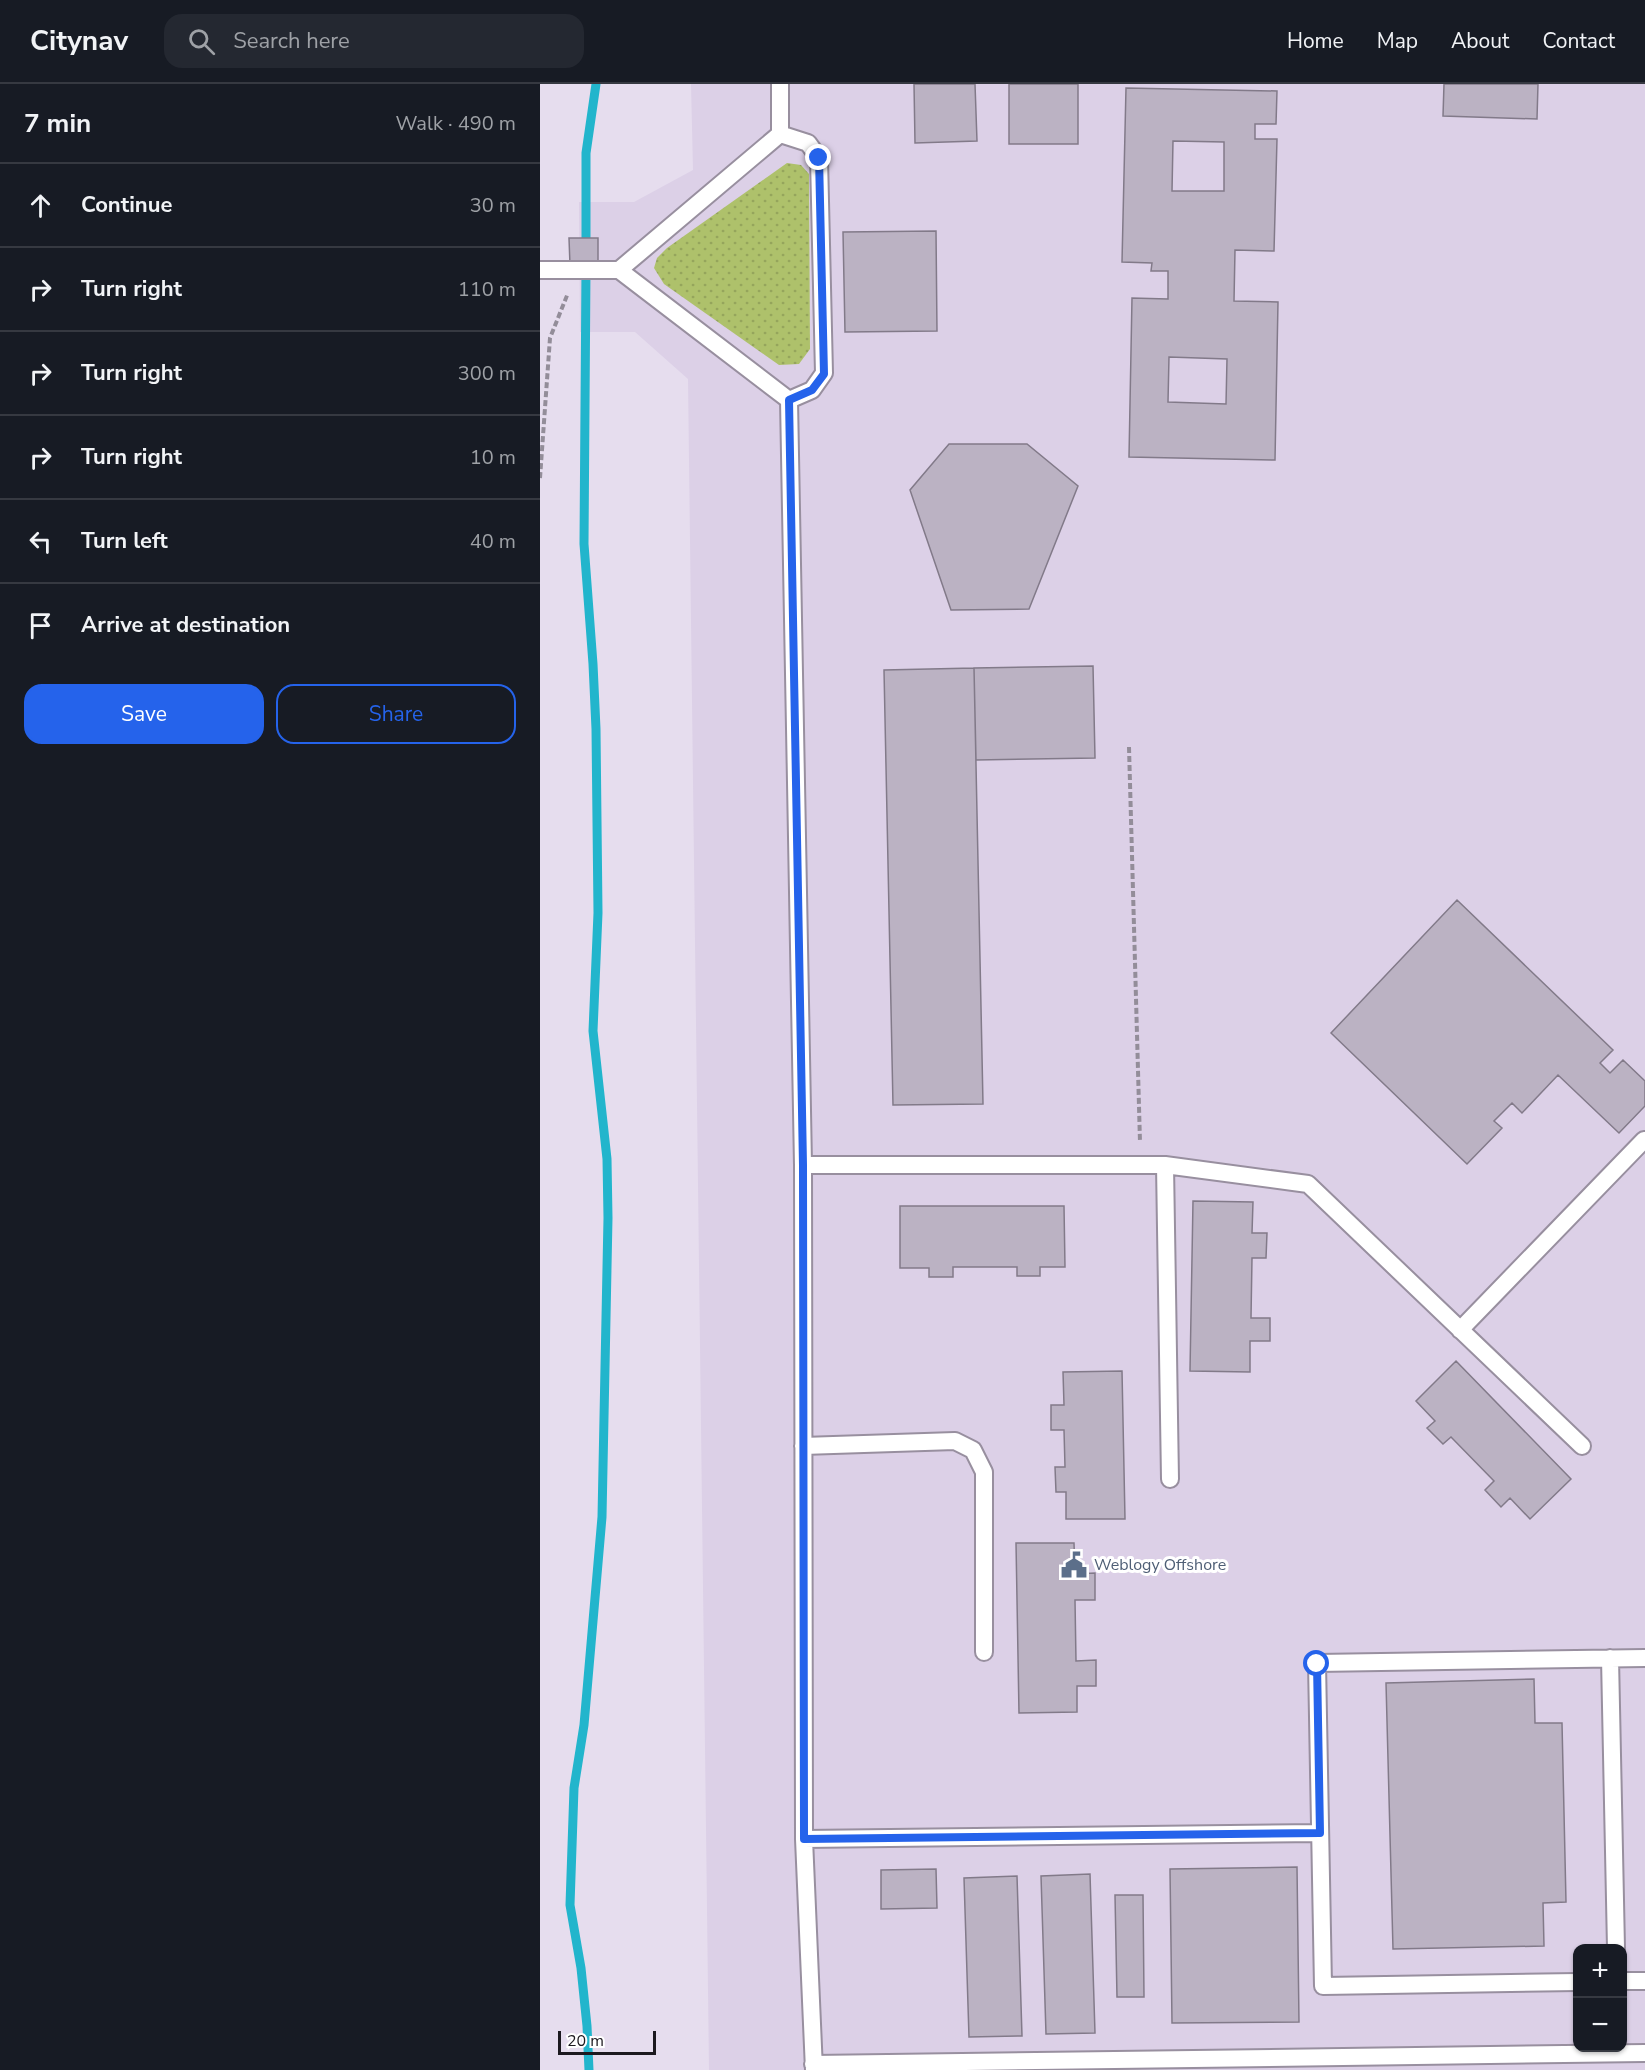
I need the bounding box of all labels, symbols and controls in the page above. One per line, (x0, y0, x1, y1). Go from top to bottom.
search box (164, 14, 584, 68)
text: Citynav (30, 22, 128, 60)
icon: search (185, 25, 218, 58)
text: Search here (233, 26, 350, 56)
text: Home (1287, 27, 1344, 55)
text: Map (1377, 27, 1418, 55)
text: About (1451, 27, 1509, 55)
text: Contact (1542, 27, 1615, 55)
text: 7 min (24, 106, 91, 141)
text: Walk · 490 m (396, 110, 516, 137)
route end (805, 144, 831, 170)
icon: ahead (24, 189, 57, 222)
text: Continue (81, 190, 172, 220)
text: 30 m (470, 192, 516, 219)
icon: right (24, 273, 57, 306)
text: Turn right (81, 274, 182, 304)
text: 110 m (458, 276, 516, 303)
icon: right (24, 357, 57, 390)
text: Turn right (81, 358, 182, 388)
text: 300 m (458, 360, 516, 387)
icon: right (24, 441, 57, 474)
text: Turn right (81, 442, 182, 472)
text: 10 m (470, 444, 516, 471)
icon: left (24, 525, 57, 558)
text: Turn left (81, 526, 168, 556)
text: 40 m (470, 528, 516, 555)
icon: arrive (24, 609, 57, 642)
text: Arrive at destination (81, 610, 290, 640)
button: Save (24, 684, 264, 744)
button: Share (276, 684, 516, 744)
public building icon: Weblogy Offshore (1059, 1550, 1089, 1580)
place label: Weblogy Offshore (1094, 1554, 1226, 1576)
route start (1303, 1650, 1329, 1676)
map controls (1573, 1944, 1627, 2052)
button: + (1573, 1944, 1627, 1998)
button: − (1573, 1998, 1627, 2052)
scale bar (558, 2028, 656, 2056)
text: 20 m (567, 2030, 604, 2052)

